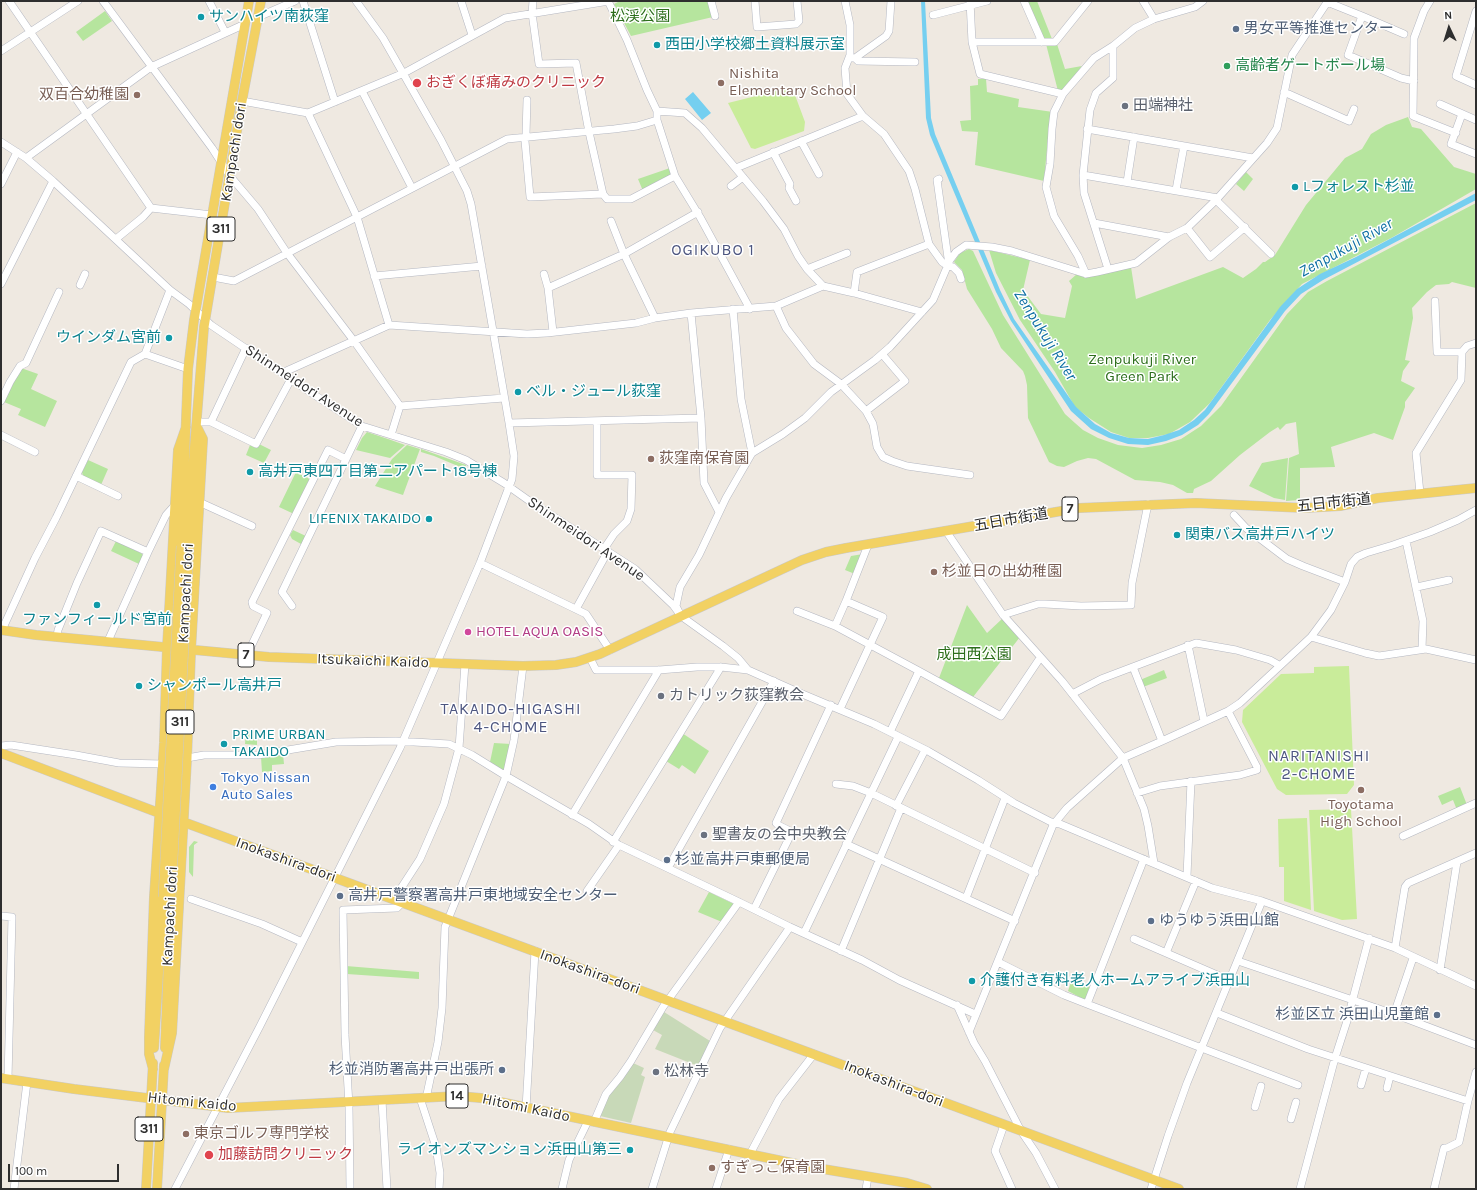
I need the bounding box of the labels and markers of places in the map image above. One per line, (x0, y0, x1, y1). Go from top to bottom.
place label: サンハイツ南荻窪 (209, 8, 329, 26)
marker: サンハイツ南荻窪 (196, 12, 206, 22)
place label: 男女平等推進センター (1244, 20, 1394, 38)
marker: 男女平等推進センター (1231, 24, 1241, 34)
place label: 西田小学校郷土資料展示室 (665, 36, 845, 54)
marker: 西田小学校郷土資料展示室 (652, 40, 662, 50)
place label: 高齢者ゲートボール場 (1235, 57, 1385, 75)
marker: 高齢者ゲートボール場 (1222, 61, 1232, 71)
place label: Nishita Elementary School (729, 65, 856, 100)
place label: おぎくぼ痛みのクリニック (426, 74, 606, 92)
marker: おぎくぼ痛みのクリニック (411, 77, 423, 89)
marker: Nishita Elementary School (716, 78, 726, 88)
place label: 双百合幼稚園 (39, 86, 129, 104)
marker: 双百合幼稚園 (132, 90, 142, 100)
place label: 田端神社 (1133, 97, 1193, 115)
marker: 田端神社 (1120, 101, 1130, 111)
place label: Lフォレスト杉並 (1303, 178, 1415, 196)
marker: Lフォレスト杉並 (1290, 182, 1300, 192)
place label: ウインダム宮前 (56, 329, 161, 347)
marker: ウインダム宮前 (164, 333, 174, 343)
place label: ベル・ジュール荻窪 (526, 383, 661, 401)
marker: ベル・ジュール荻窪 (513, 387, 523, 397)
place label: 荻窪南保育園 (659, 450, 749, 468)
marker: 荻窪南保育園 (646, 454, 656, 464)
place label: 高井戸東四丁目第二アパート18号棟 (258, 463, 497, 481)
marker: 高井戸東四丁目第二アパート18号棟 (245, 467, 255, 477)
place label: LIFENIX TAKAIDO (309, 510, 421, 528)
marker: LIFENIX TAKAIDO (424, 514, 434, 524)
place label: 関東バス高井戸ハイツ (1185, 526, 1335, 544)
marker: 関東バス高井戸ハイツ (1172, 530, 1182, 540)
place label: 杉並日の出幼稚園 (942, 563, 1062, 581)
marker: 杉並日の出幼稚園 (929, 567, 939, 577)
marker: ファンフィールド宮前 (92, 600, 102, 610)
place label: ファンフィールド宮前 (22, 611, 172, 629)
place label: HOTEL AQUA OASIS (476, 623, 603, 641)
marker: HOTEL AQUA OASIS (463, 627, 473, 637)
place label: シャンポール高井戸 (147, 677, 282, 695)
marker: シャンポール高井戸 (134, 681, 144, 691)
place label: カトリック荻窪教会 (669, 687, 804, 705)
marker: カトリック荻窪教会 (656, 691, 666, 701)
place label: PRIME URBAN TAKAIDO (232, 726, 326, 761)
marker: PRIME URBAN TAKAIDO (219, 739, 229, 749)
place label: Tokyo Nissan Auto Sales (221, 769, 310, 804)
marker: Tokyo Nissan Auto Sales (208, 782, 218, 792)
marker: Toyotama High School (1356, 785, 1366, 795)
place label: Toyotama High School (1320, 796, 1402, 831)
place label: 聖書友の会中央教会 (712, 826, 847, 844)
marker: 聖書友の会中央教会 (699, 830, 709, 840)
place label: 杉並高井戸東郵便局 (675, 851, 810, 869)
marker: 杉並高井戸東郵便局 (662, 855, 672, 865)
place label: 高井戸警察署高井戸東地域安全センター (348, 887, 618, 905)
marker: 高井戸警察署高井戸東地域安全センター (335, 891, 345, 901)
place label: ゆうゆう浜田山館 (1159, 912, 1279, 930)
marker: ゆうゆう浜田山館 (1146, 916, 1156, 926)
place label: 介護付き有料老人ホームアライブ浜田山 (980, 972, 1250, 990)
marker: 介護付き有料老人ホームアライブ浜田山 (967, 976, 977, 986)
place label: 杉並区立 浜田山児童館 (1275, 1006, 1429, 1024)
marker: 杉並区立 浜田山児童館 (1432, 1010, 1442, 1020)
place label: 杉並消防署高井戸出張所 (329, 1061, 494, 1079)
place label: 松林寺 (664, 1063, 709, 1081)
marker: 杉並消防署高井戸出張所 (497, 1065, 507, 1075)
marker: 松林寺 (651, 1067, 661, 1077)
place label: 東京ゴルフ専門学校 (194, 1125, 329, 1143)
marker: 東京ゴルフ専門学校 (181, 1129, 191, 1139)
place label: ライオンズマンション浜田山第三 (397, 1141, 622, 1159)
marker: ライオンズマンション浜田山第三 (625, 1145, 635, 1155)
place label: 加藤訪問クリニック (218, 1146, 353, 1164)
marker: 加藤訪問クリニック (203, 1149, 215, 1161)
place label: すぎっこ保育園 (720, 1159, 825, 1177)
marker: すぎっこ保育園 (707, 1163, 717, 1173)

